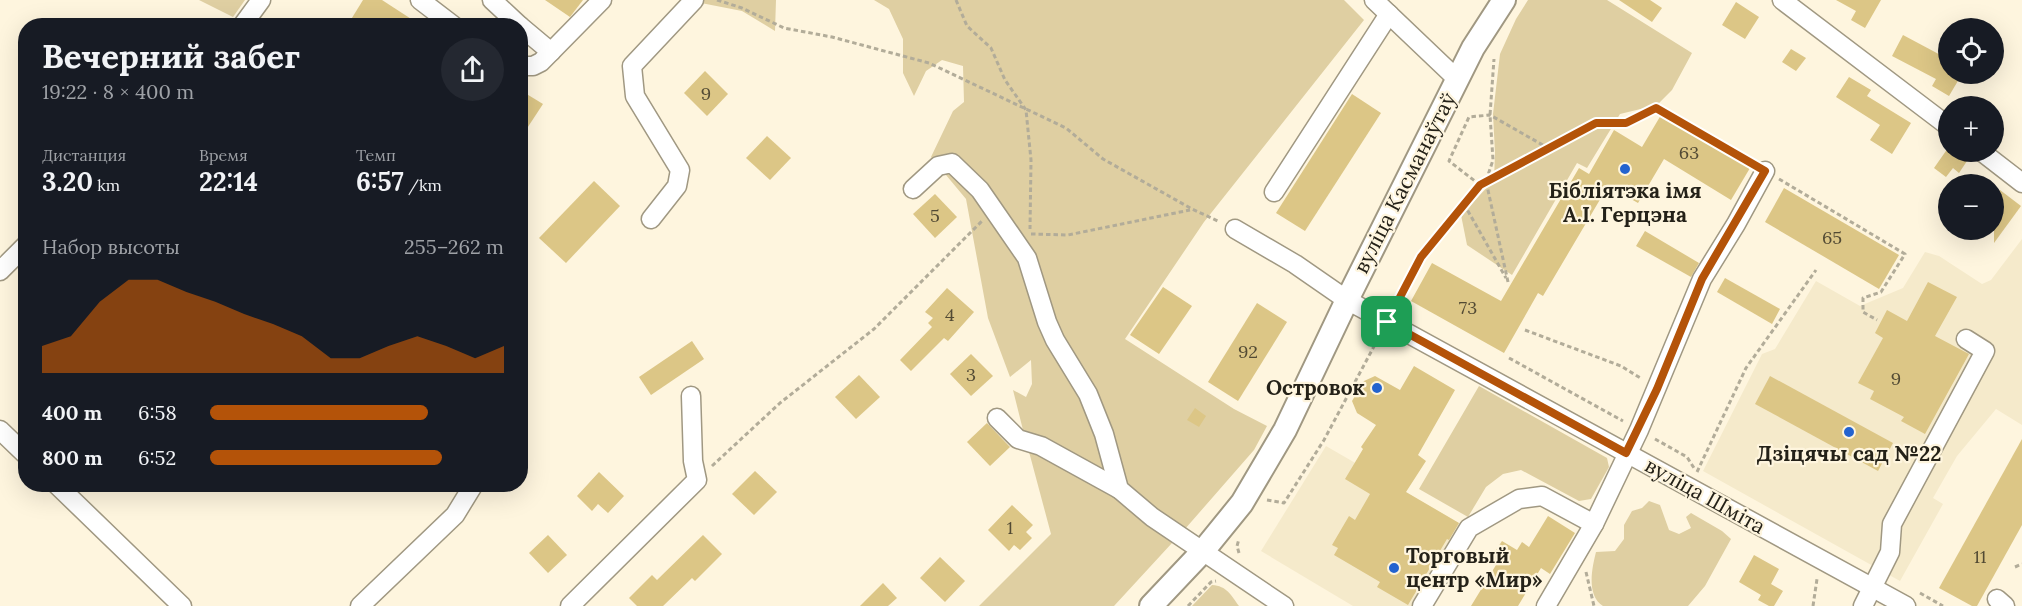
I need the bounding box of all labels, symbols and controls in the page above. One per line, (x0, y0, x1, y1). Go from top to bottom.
map controls (1938, 18, 2004, 240)
button: locate (1938, 18, 2004, 84)
text: Вечерний забег (42, 35, 300, 77)
button: share (441, 38, 504, 101)
text: 19:22 · 8 × 400 m (42, 79, 194, 104)
house number: 9 (701, 82, 711, 105)
street label: вуліца Касманаўтаў (1347, 88, 1462, 278)
button: + (1938, 96, 2004, 162)
house number: 63 (1679, 141, 1699, 164)
text: Дистанция (42, 145, 126, 165)
text: Время (199, 145, 248, 165)
text: Темп (356, 145, 396, 165)
marker: Бібліятэка імя А.І. Герцэна (1618, 162, 1632, 176)
text: 3.20 (42, 165, 93, 198)
text: 22:14 (199, 165, 258, 198)
text: 6:57 (356, 165, 404, 198)
button: − (1938, 174, 2004, 240)
text: km (93, 175, 120, 195)
text: /km (404, 175, 442, 195)
place label: Бібліятэка імя А.І. Герцэна (1548, 177, 1702, 228)
house number: 5 (930, 204, 940, 227)
house number: 65 (1822, 226, 1842, 249)
text: Набор высоты (42, 234, 180, 259)
text: 255–262 m (404, 234, 504, 259)
pin (1361, 296, 1412, 347)
house number: 73 (1459, 296, 1477, 319)
house number: 4 (945, 303, 955, 326)
icon: arrive (1370, 305, 1403, 338)
house number: 92 (1238, 340, 1258, 363)
house number: 3 (966, 363, 976, 386)
house number: 9 (1891, 367, 1901, 390)
place label: Островок (1266, 374, 1366, 401)
marker: Островок (1370, 381, 1384, 395)
text: 400 m (42, 400, 102, 425)
text: 6:58 (138, 400, 177, 425)
marker: Дзіцячы сад №22 (1842, 425, 1856, 439)
place label: Дзіцячы сад №22 (1757, 440, 1941, 467)
text: 800 m (42, 445, 103, 470)
text: 6:52 (138, 445, 176, 470)
street label: вуліца Шміта (1640, 451, 1770, 540)
house number: 1 (1007, 516, 1013, 539)
place label: Торговый центр «Мир» (1406, 542, 1542, 593)
house number: 11 (1973, 545, 1987, 568)
marker: Торговый центр «Мир» (1387, 561, 1401, 575)

